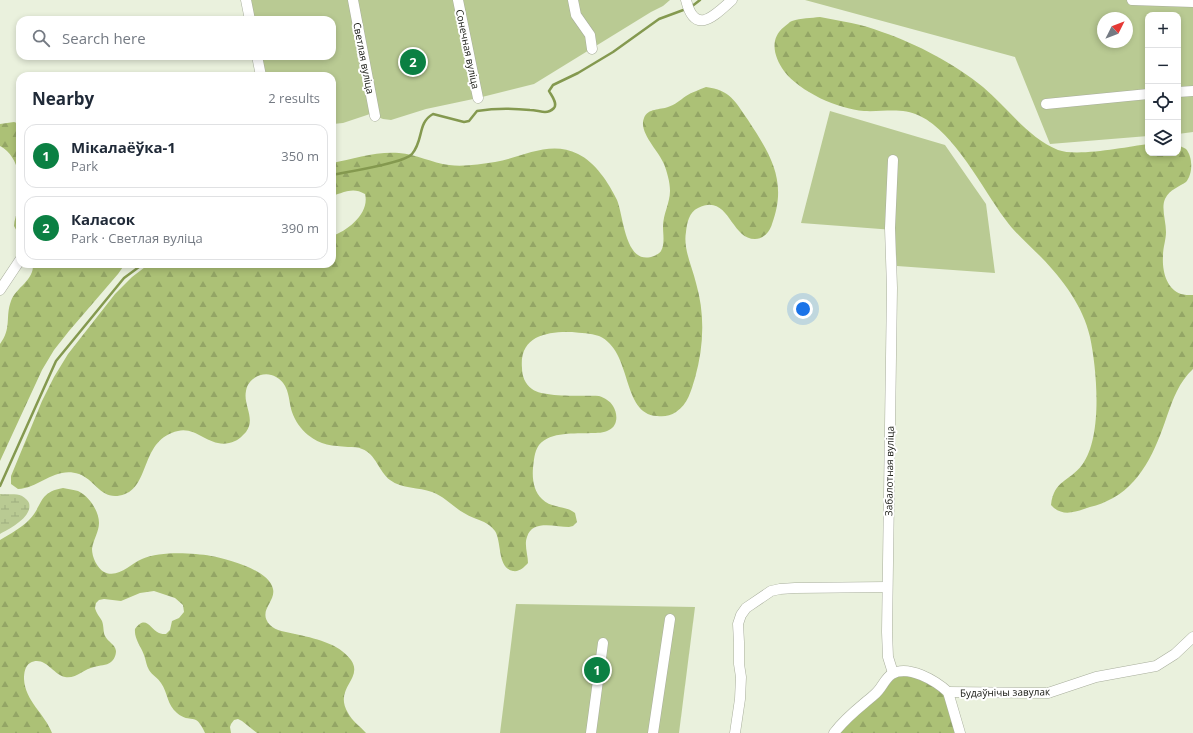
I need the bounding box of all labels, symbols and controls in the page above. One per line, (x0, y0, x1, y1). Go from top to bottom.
street label: Сонечная вуліца (453, 8, 483, 90)
north arrow (1097, 12, 1133, 48)
map controls (1145, 12, 1181, 156)
button: + (1145, 12, 1181, 48)
search box (16, 16, 336, 60)
street label: Светлая вуліца (350, 21, 378, 95)
icon: search (30, 27, 52, 49)
text: Search here (62, 28, 146, 48)
pin: 2 (400, 47, 426, 77)
button: − (1145, 48, 1181, 84)
button: locate (1145, 84, 1181, 120)
text: Nearby (32, 87, 94, 110)
text: 2 results (268, 89, 320, 107)
button: layers (1145, 120, 1181, 156)
text: Мікалаёўка-1 (71, 137, 176, 157)
text: 1 (42, 147, 50, 165)
text: 350 m (281, 147, 319, 165)
text: Park (71, 157, 98, 175)
text: Каласок (71, 209, 135, 229)
text: 2 (42, 219, 50, 237)
text: 390 m (281, 219, 319, 237)
text: Park · Светлая вуліца (71, 229, 203, 247)
your location (793, 299, 813, 319)
street label: Забалотная вуліца (881, 426, 897, 516)
pin: 1 (584, 655, 610, 685)
street label: Будаўнічы завулак (960, 684, 1051, 700)

